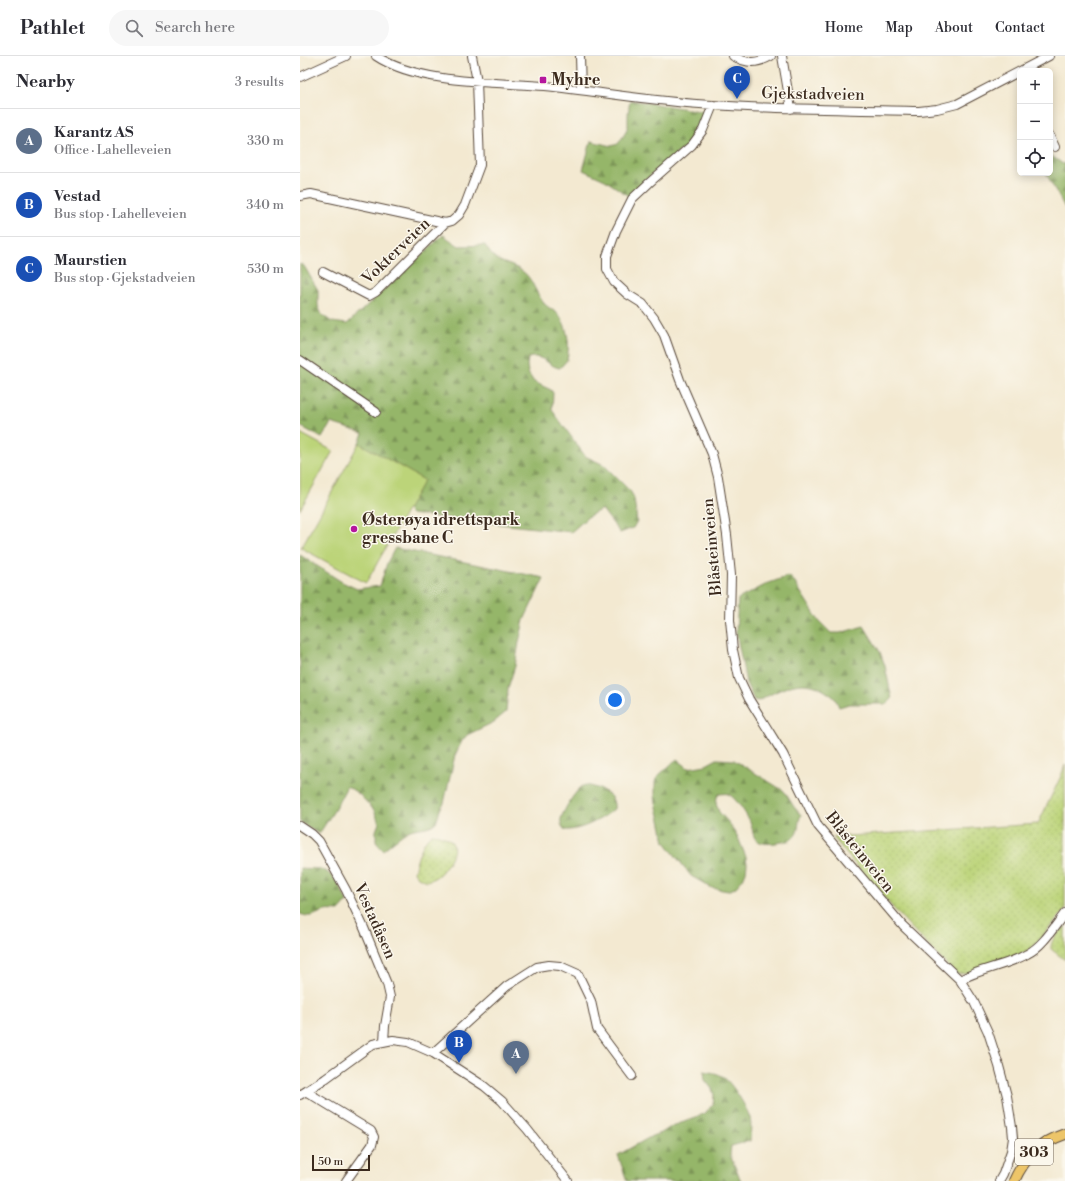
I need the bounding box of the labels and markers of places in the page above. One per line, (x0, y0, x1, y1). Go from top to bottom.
pin: C (724, 66, 750, 99)
place label: Myhre (551, 70, 601, 90)
marker: Myhre (538, 75, 548, 85)
place label: Østerøya idrettspark gressbane C (362, 510, 521, 548)
marker: Østerøya idrettspark gressbane C (349, 524, 359, 534)
pin: B (446, 1030, 472, 1063)
pin: A (503, 1041, 529, 1074)

